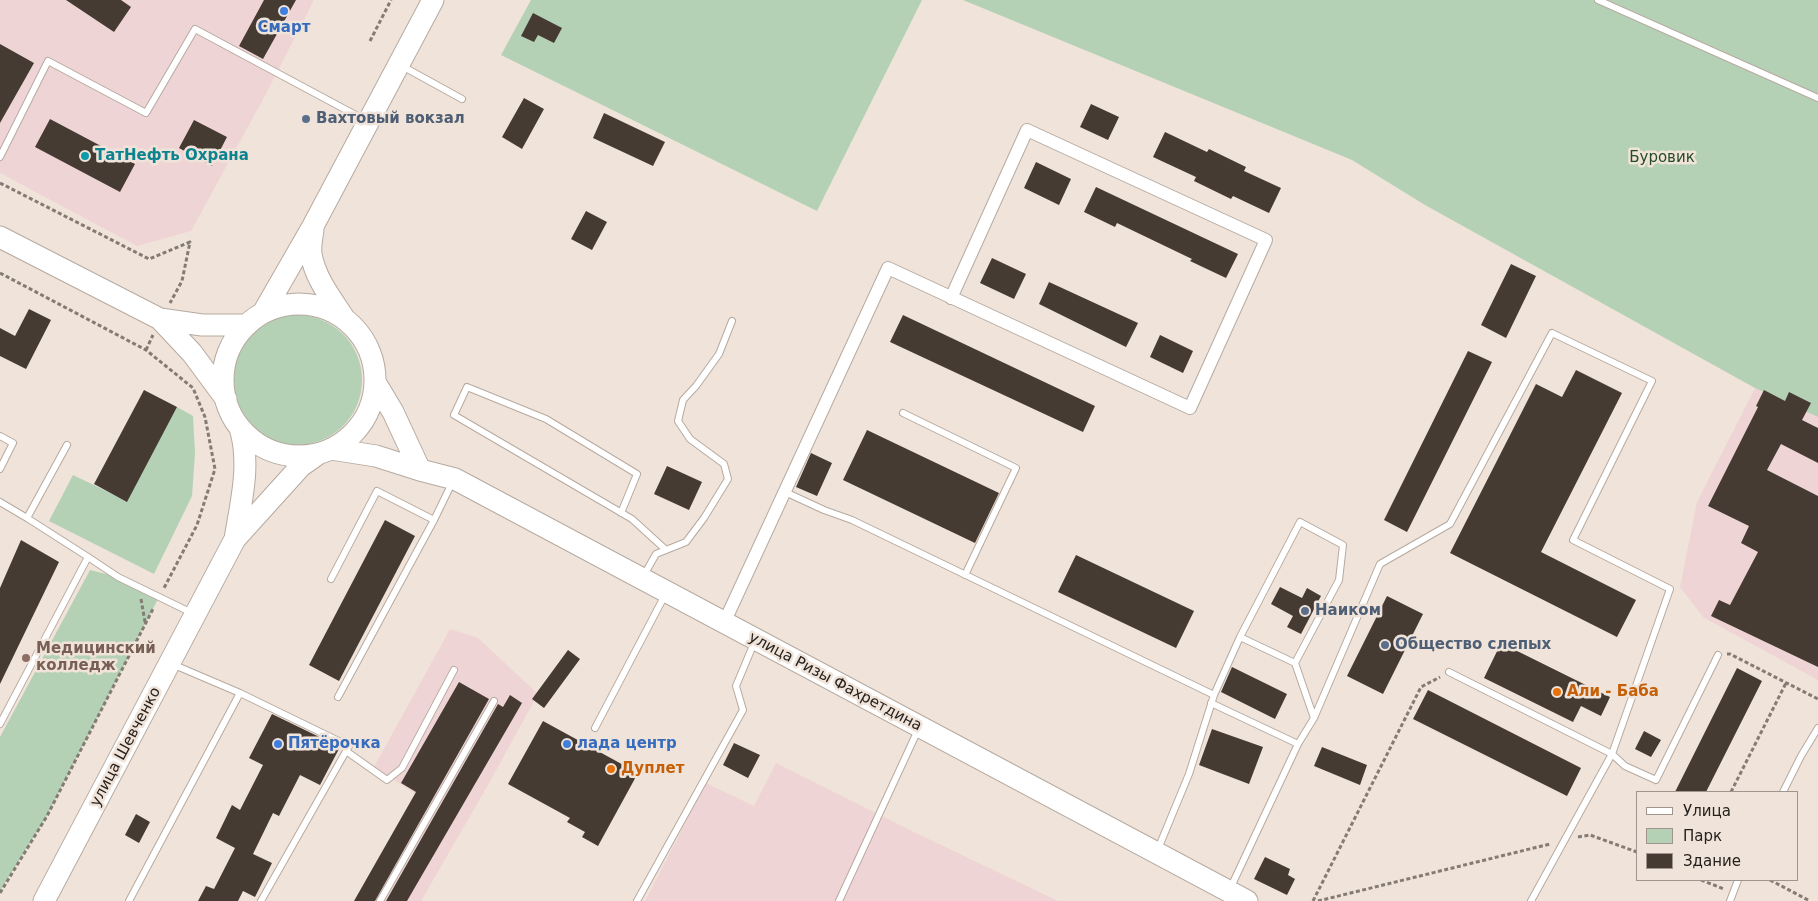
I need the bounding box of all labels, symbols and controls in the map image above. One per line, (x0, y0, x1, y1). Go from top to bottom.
marker: Смарт (278, 5, 290, 17)
place label: Смарт (258, 19, 310, 37)
place label: Вахтовый вокзал (316, 110, 465, 128)
marker: Вахтовый вокзал (300, 113, 312, 125)
place label: ТатНефть Охрана (95, 147, 249, 165)
park label: Буровик (1629, 149, 1695, 167)
marker: ТатНефть Охрана (79, 150, 91, 162)
place label: Наиком (1315, 602, 1381, 620)
marker: Наиком (1299, 605, 1311, 617)
street label: улица Ризы Фахретдина (745, 629, 925, 735)
place label: Общество слепых (1395, 636, 1551, 654)
marker: Общество слепых (1379, 639, 1391, 651)
place label: Медицинский колледж (36, 640, 156, 675)
marker: Медицинский колледж (20, 652, 32, 664)
place label: Али - Баба (1567, 683, 1659, 701)
street label: улица Шевченко (87, 684, 165, 810)
marker: Али - Баба (1551, 686, 1563, 698)
place label: Пятёрочка (288, 735, 381, 753)
place label: лада центр (577, 735, 677, 753)
marker: Пятёрочка (272, 738, 284, 750)
marker: лада центр (561, 738, 573, 750)
place label: Дуплет (621, 760, 684, 778)
marker: Дуплет (605, 763, 617, 775)
legend (1636, 791, 1798, 881)
text: Улица (1683, 802, 1731, 820)
text: Парк (1683, 827, 1722, 845)
text: Здание (1683, 852, 1741, 870)

